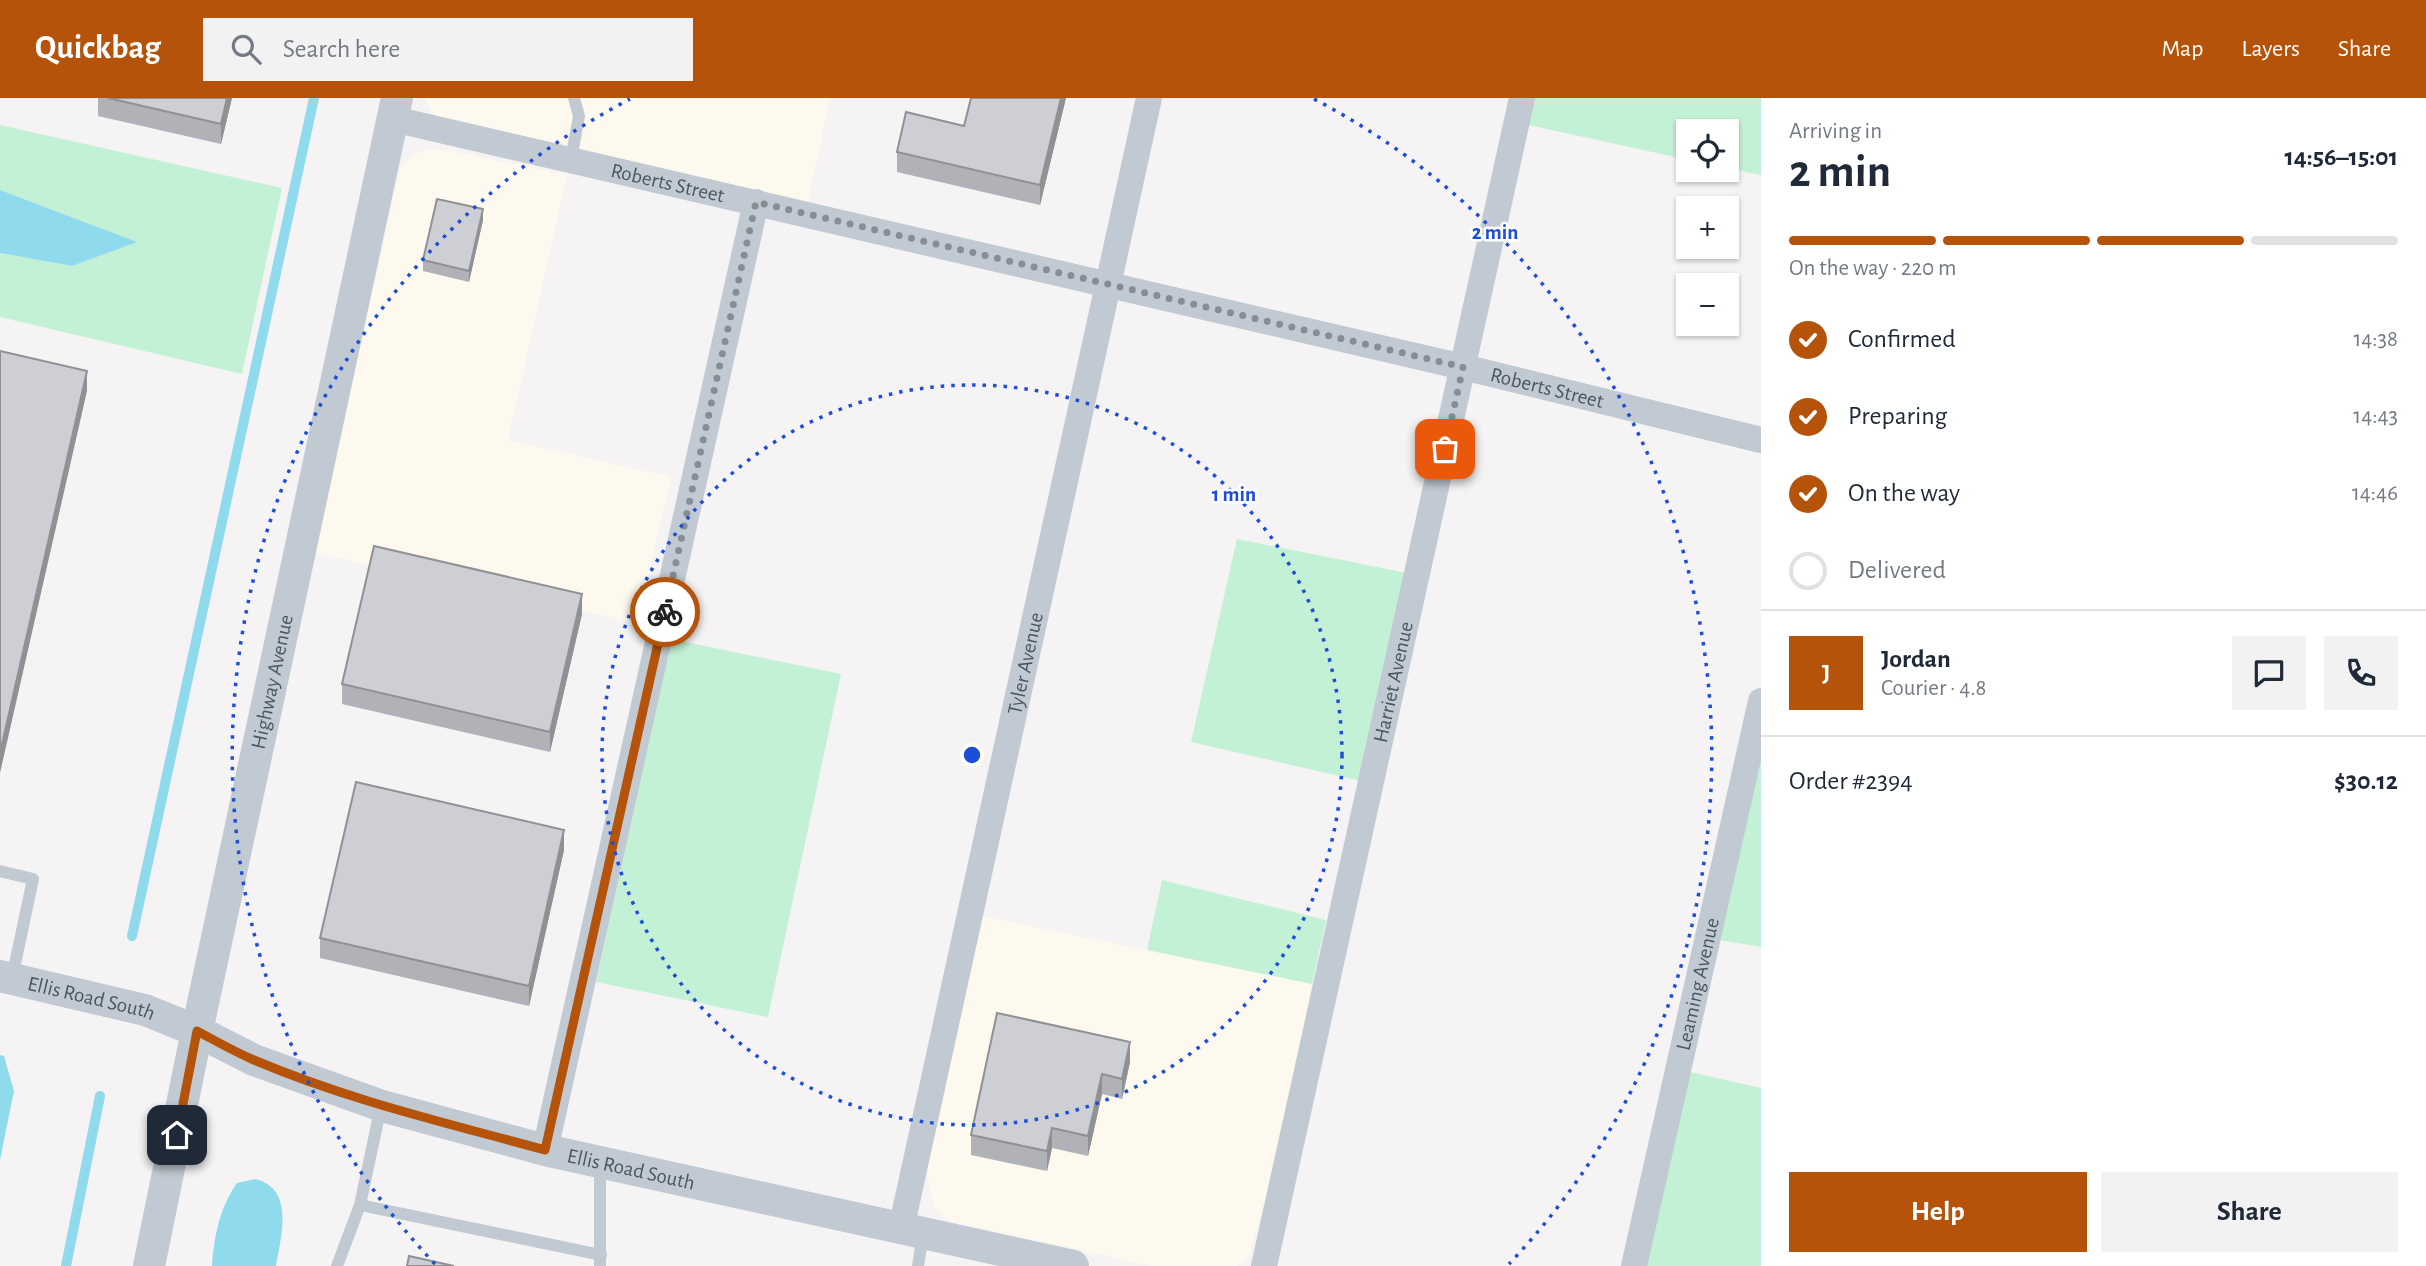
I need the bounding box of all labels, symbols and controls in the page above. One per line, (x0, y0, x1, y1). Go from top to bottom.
search box (203, 18, 693, 81)
icon: search (227, 30, 265, 68)
text: Quickbag (35, 32, 161, 65)
text: Search here (283, 36, 400, 62)
text: Map (2161, 37, 2203, 61)
text: Layers (2241, 37, 2300, 61)
text: Share (2338, 37, 2391, 61)
map controls (1676, 119, 1739, 336)
button: locate (1676, 119, 1739, 182)
text: Arriving in (1789, 120, 1882, 143)
text: 14:56–15:01 (2284, 144, 2398, 170)
text: 2 min (1789, 149, 1891, 195)
street label: Roberts Street (609, 160, 727, 207)
button: + (1676, 196, 1739, 259)
text: 2 min (1472, 222, 1518, 243)
text: On the way · 220 m (1789, 257, 1956, 280)
button: − (1676, 273, 1739, 336)
icon: check (1789, 321, 1827, 359)
text: Confirmed (1848, 326, 1956, 352)
text: 14:38 (2353, 328, 2398, 351)
street label: Roberts Street (1488, 364, 1606, 412)
icon: check (1789, 398, 1827, 436)
text: Preparing (1848, 403, 1947, 429)
text: 14:43 (2353, 405, 2398, 428)
pin (1415, 419, 1475, 479)
icon: bag (1426, 430, 1464, 468)
icon: check (1789, 475, 1827, 513)
text: On the way (1848, 480, 1960, 506)
text: 14:46 (2352, 482, 2398, 505)
text: 1 min (1212, 484, 1256, 505)
text: Delivered (1848, 557, 1946, 583)
courier (630, 577, 700, 647)
icon: bike (646, 593, 684, 631)
street label: Tyler Avenue (1004, 610, 1047, 717)
street label: Highway Avenue (248, 613, 297, 751)
street label: Harriet Avenue (1370, 620, 1417, 745)
button: chat (2232, 636, 2306, 710)
button: phone (2324, 636, 2398, 710)
text: Jordan (1881, 646, 1951, 672)
text: J (1822, 660, 1830, 686)
text: Courier · 4.8 (1881, 677, 1986, 700)
centre of rings (960, 743, 984, 767)
text: Order #2394 (1789, 768, 1913, 794)
text: $30.12 (2334, 768, 2398, 794)
street label: Leaming Avenue (1673, 916, 1723, 1052)
street label: Ellis Road South (26, 973, 158, 1024)
pin (147, 1105, 207, 1165)
icon: home (158, 1116, 196, 1154)
street label: Ellis Road South (565, 1145, 697, 1194)
button: Help (1789, 1172, 2087, 1252)
button: Share (2101, 1172, 2398, 1252)

